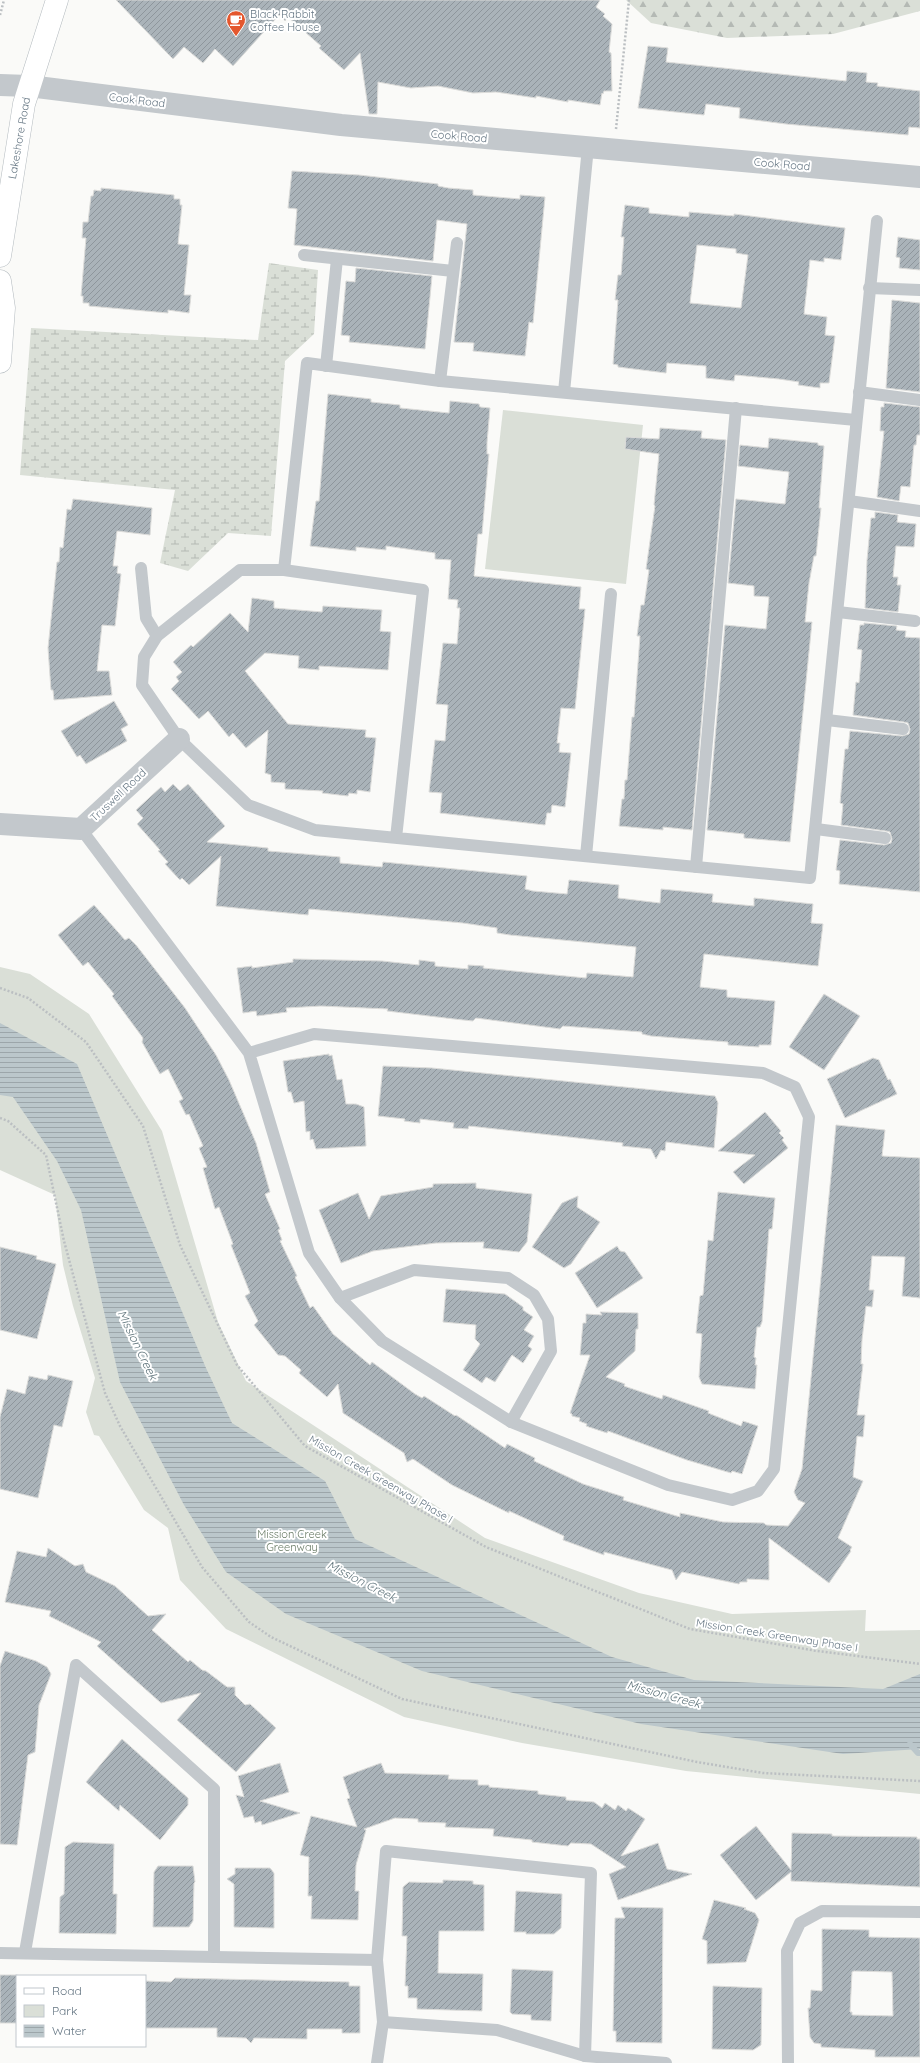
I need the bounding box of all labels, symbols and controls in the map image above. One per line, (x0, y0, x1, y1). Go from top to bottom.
place label: Black Rabbit Coffee House (250, 7, 319, 34)
cafe icon: Black Rabbit Coffee House (225, 9, 247, 37)
street label: Cook Road (108, 90, 166, 110)
street label: Lakeshore Road (5, 96, 33, 180)
street label: Cook Road (430, 127, 488, 145)
street label: Cook Road (753, 155, 811, 173)
street label: Truswell Road (87, 766, 149, 824)
water label: Mission Creek (115, 1308, 162, 1384)
street label: Mission Creek Greenway Phase I (307, 1432, 455, 1526)
park label: Mission Creek Greenway (257, 1527, 327, 1554)
water label: Mission Creek (325, 1557, 401, 1606)
street label: Mission Creek Greenway Phase I (695, 1615, 859, 1655)
water label: Mission Creek (625, 1677, 704, 1711)
legend (16, 1975, 146, 2047)
text: Road (52, 1983, 82, 1998)
text: Park (52, 2003, 77, 2018)
text: Water (52, 2023, 87, 2038)

